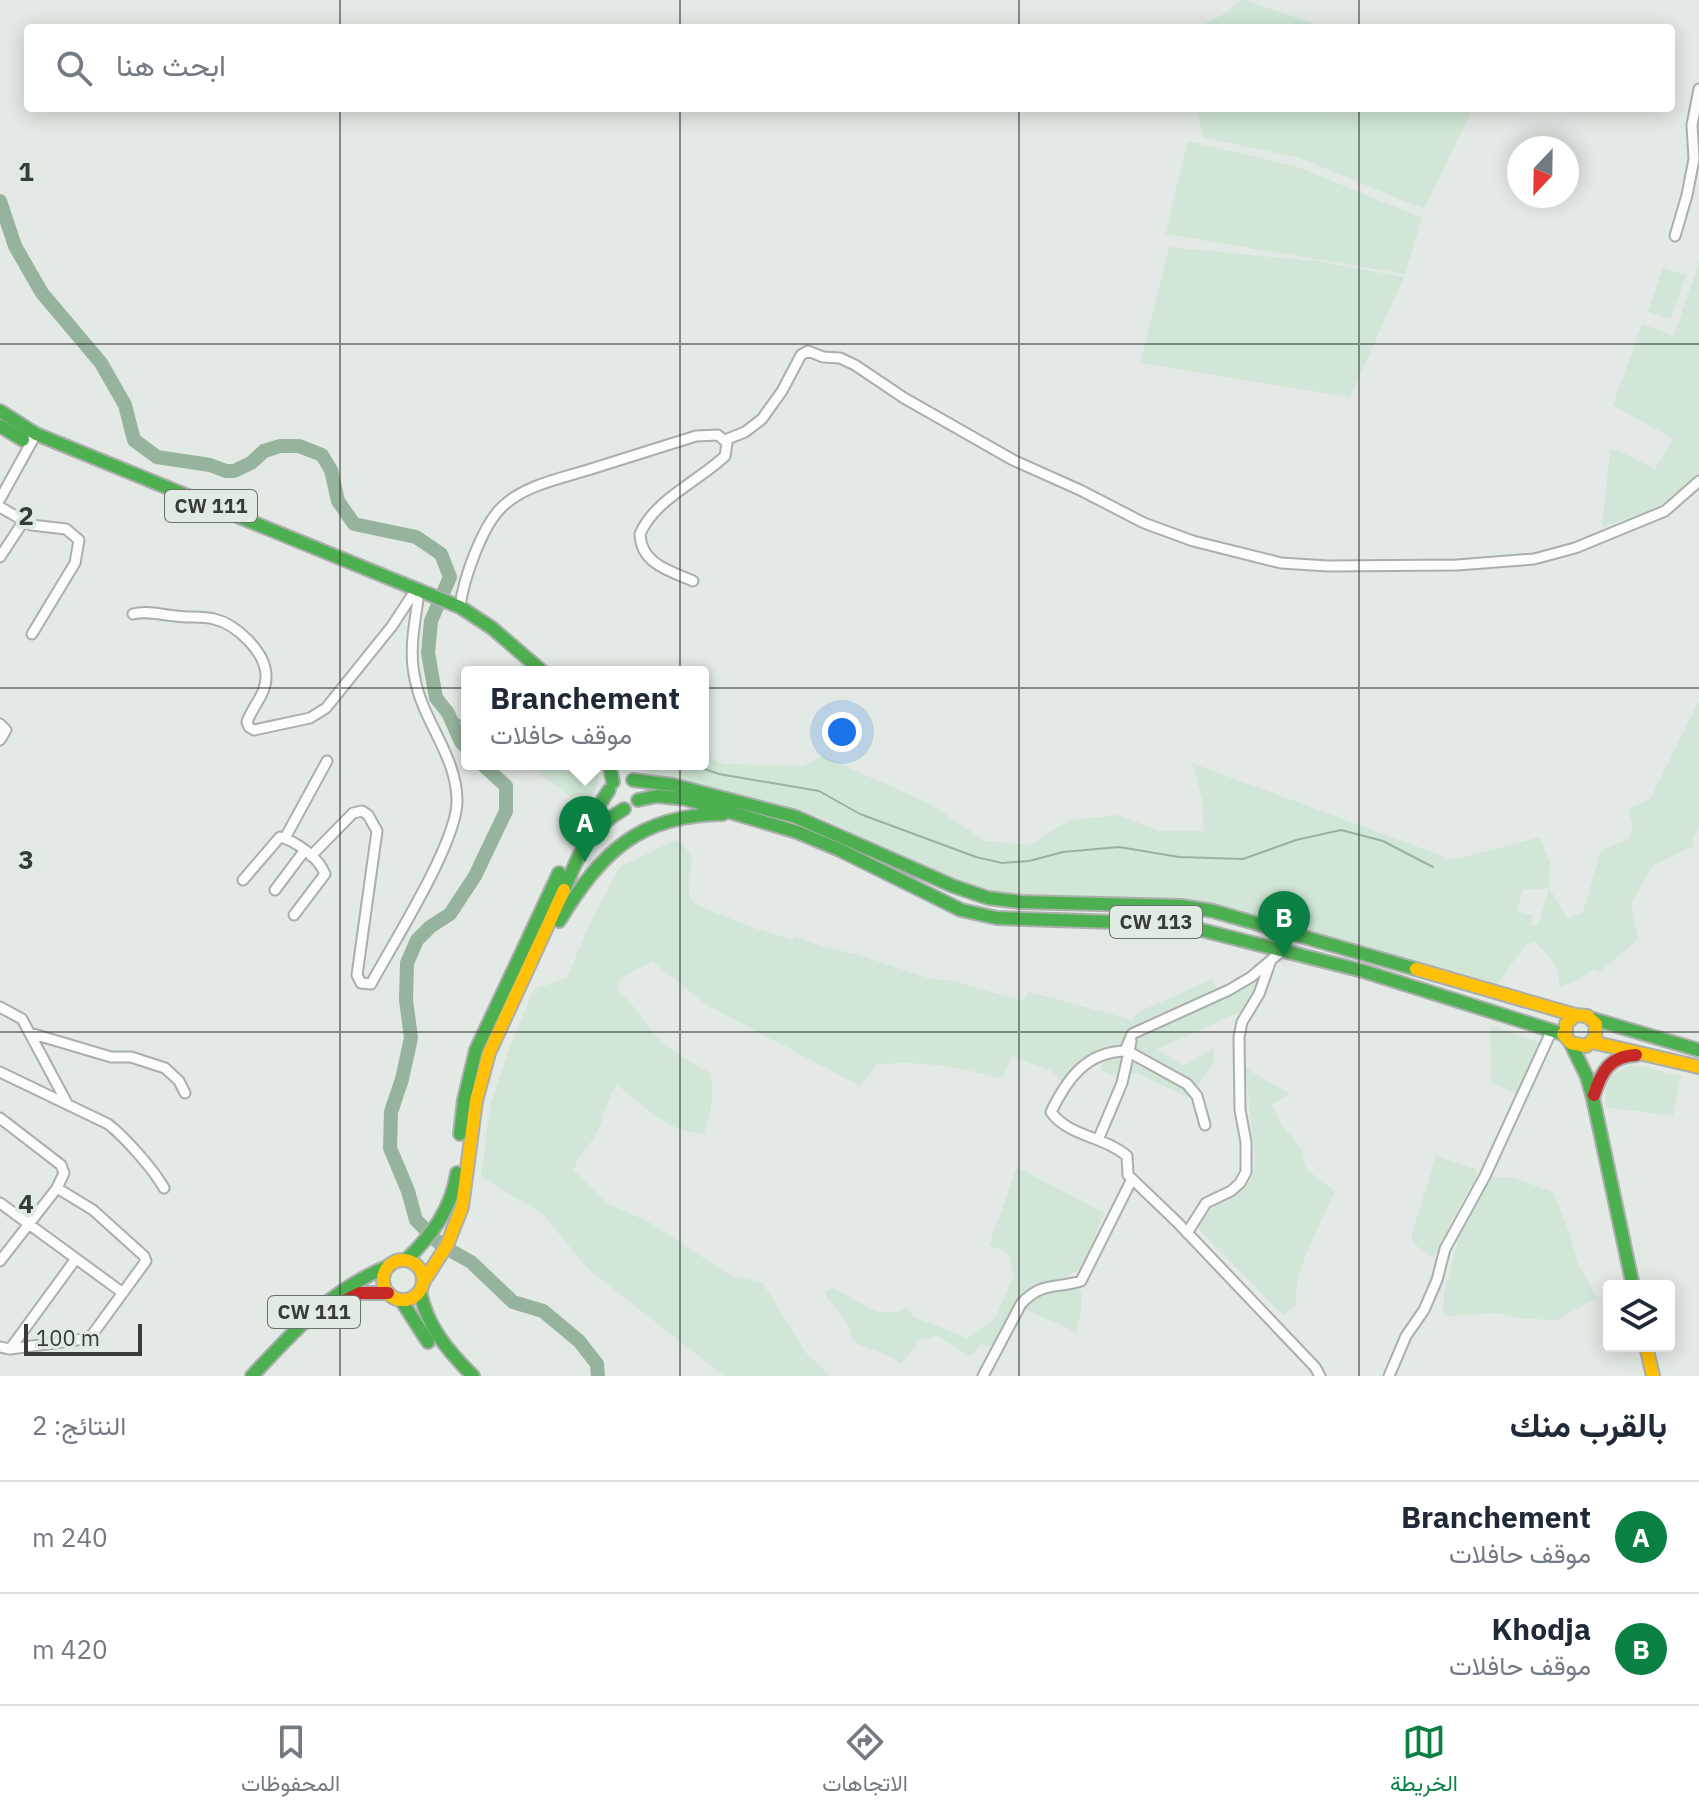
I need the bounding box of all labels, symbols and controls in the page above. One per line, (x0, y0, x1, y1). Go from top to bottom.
search box (24, 24, 1675, 112)
text: ابحث هنا (116, 45, 226, 84)
icon: search (52, 46, 96, 90)
north arrow (1507, 136, 1579, 208)
text: 1 (18, 154, 34, 188)
road number: CW 111 (165, 490, 257, 522)
text: 2 (18, 498, 34, 532)
popup (461, 666, 709, 770)
text: Branchement (490, 678, 680, 717)
your location (822, 712, 862, 752)
text: موقف حافلات (490, 717, 632, 751)
pin: A (559, 796, 611, 862)
text: 3 (18, 842, 34, 876)
pin: B (1258, 891, 1310, 957)
road number: CW 113 (1110, 906, 1202, 938)
text: 4 (18, 1186, 34, 1220)
map controls (1603, 1280, 1675, 1352)
button: layers (1603, 1280, 1675, 1352)
road number: CW 111 (268, 1296, 360, 1328)
scale bar (24, 1320, 142, 1356)
text: 100 m (36, 1323, 100, 1352)
text: بالقرب منك (1510, 1402, 1667, 1446)
text: النتائج: 2 (32, 1408, 126, 1442)
text: Branchement (1401, 1497, 1591, 1536)
text: 240 m (32, 1520, 108, 1554)
text: A (1632, 1520, 1650, 1554)
text: موقف حافلات (1449, 1536, 1591, 1570)
text: Khodja (1491, 1609, 1591, 1648)
text: 420 m (32, 1632, 108, 1666)
text: B (1632, 1632, 1650, 1666)
text: موقف حافلات (1449, 1648, 1591, 1682)
tab: المحفوظات (241, 1720, 340, 1803)
tab: الاتجاهات (822, 1720, 908, 1803)
tab: الخريطة (1390, 1720, 1458, 1803)

